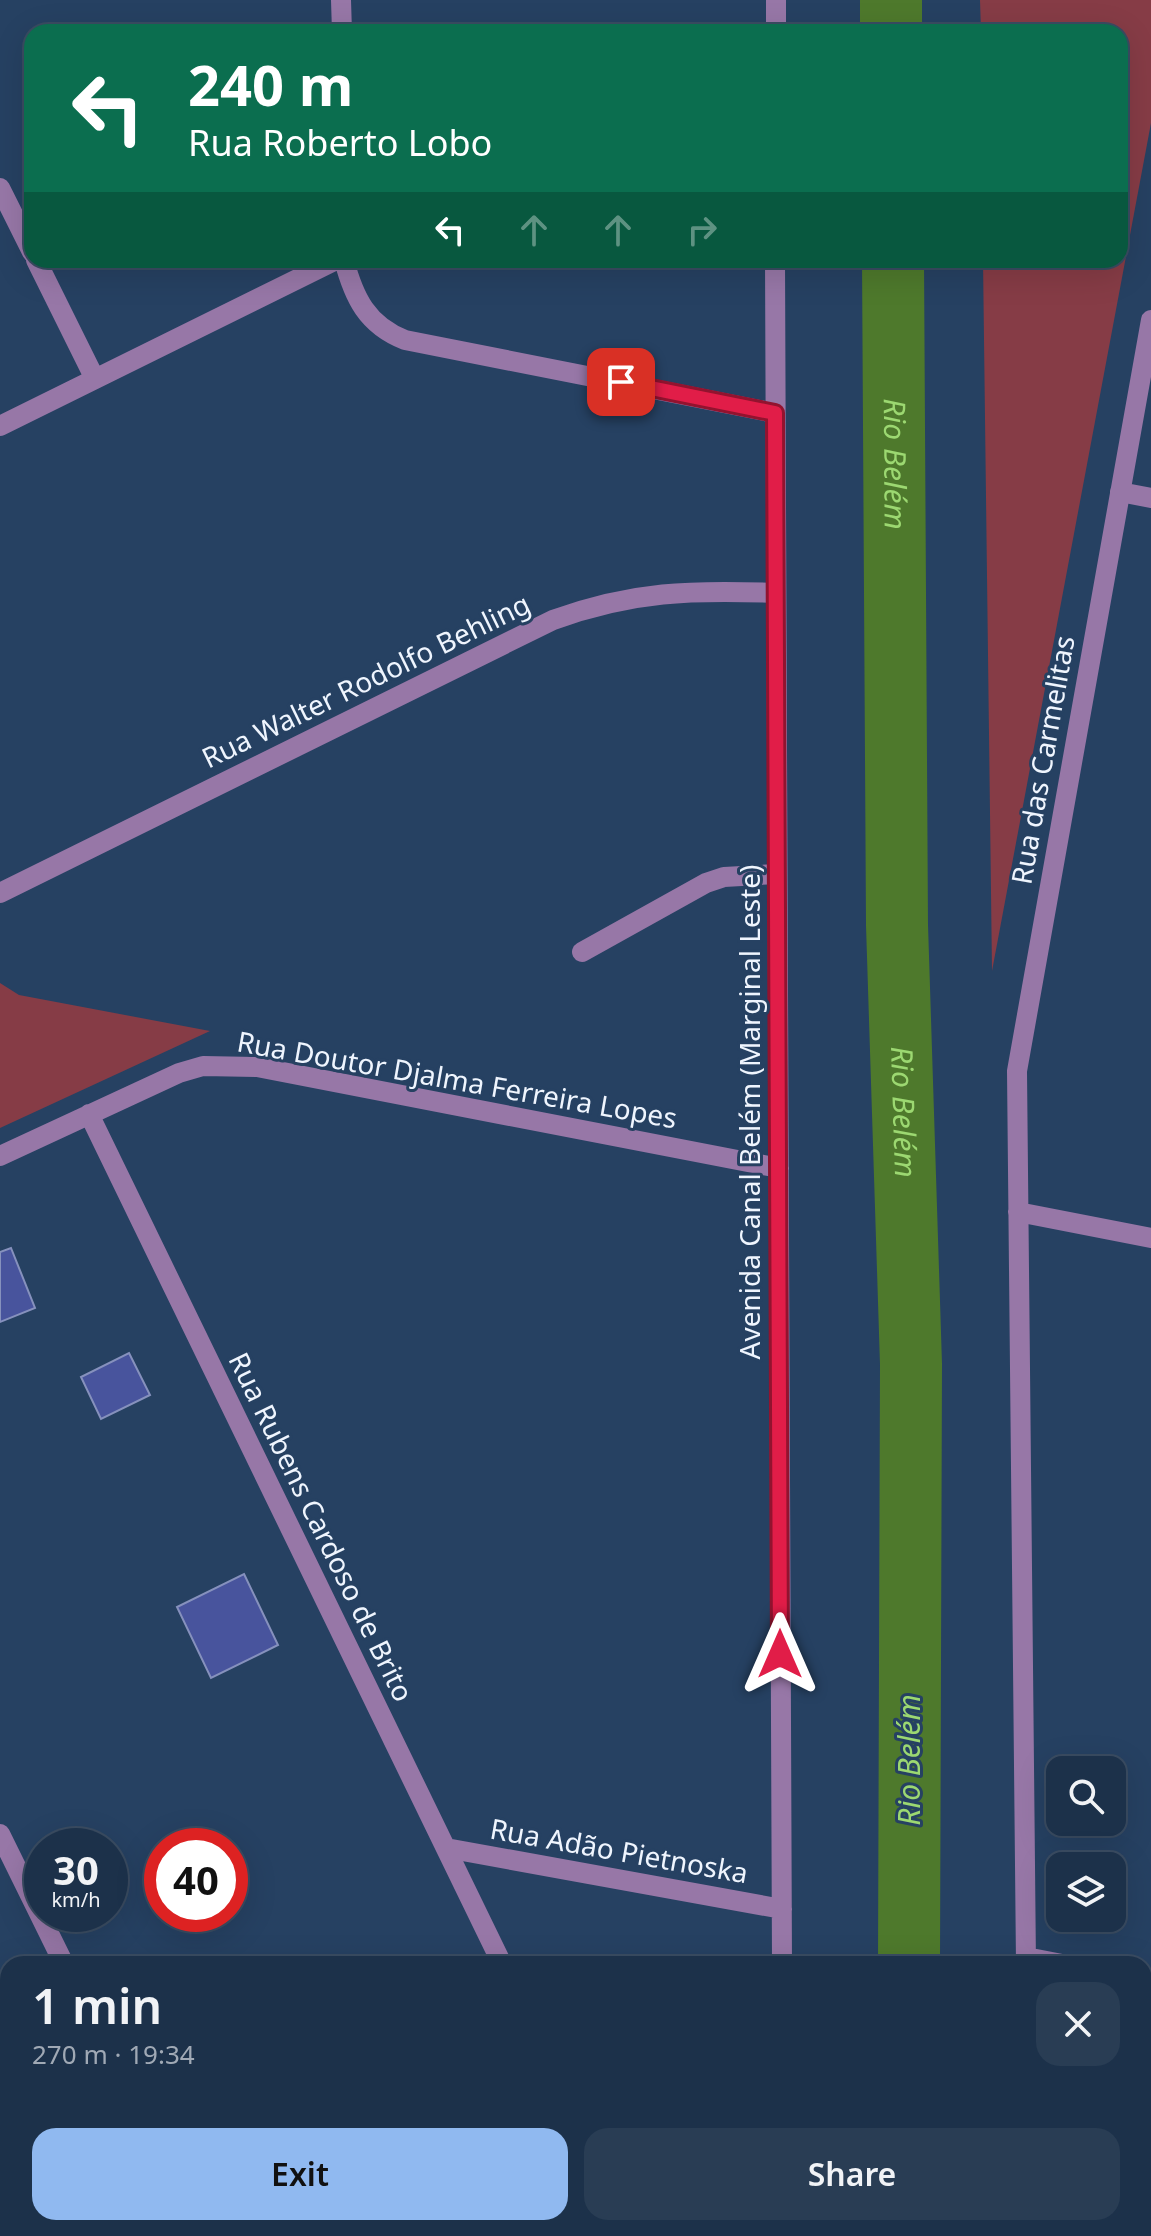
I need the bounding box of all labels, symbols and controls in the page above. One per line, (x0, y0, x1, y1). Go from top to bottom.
text: 240 m (188, 46, 353, 122)
icon: left (56, 56, 160, 160)
text: Rua Roberto Lobo (188, 118, 492, 167)
icon: left (428, 208, 472, 252)
icon: ahead (512, 208, 556, 252)
icon: ahead (596, 208, 640, 252)
icon: right (680, 208, 724, 252)
pin (587, 348, 655, 416)
icon: arrive (599, 360, 643, 404)
water label: Rio Belém (875, 398, 917, 530)
street label: Rua Walter Rodolfo Behling (195, 584, 536, 776)
street label: Rua das Carmelitas (1001, 632, 1083, 887)
street label: Avenida Canal Belém (Marginal Leste) (730, 865, 768, 1359)
street label: Rua Doutor Djalma Ferreira Lopes (234, 1022, 680, 1136)
water label: Rio Belém (882, 1045, 927, 1178)
street label: Rua Rubens Cardoso de Brito (221, 1346, 423, 1707)
position arrow (738, 1612, 822, 1696)
water label: Rio Belém (888, 1694, 929, 1826)
map controls (1046, 1756, 1126, 1932)
button: search (1046, 1756, 1126, 1836)
street label: Rua Adão Pietnoska (487, 1809, 751, 1891)
speed limit sign: 40 (144, 1828, 248, 1932)
text: 30 (53, 1842, 99, 1897)
button: layers (1046, 1852, 1126, 1932)
text: km/h (51, 1886, 101, 1913)
text: 1 min (32, 1973, 162, 2038)
button: close (1036, 1982, 1120, 2066)
text: 270 m · 19:34 (32, 2036, 195, 2072)
button: Exit (32, 2128, 568, 2220)
button: Share (584, 2128, 1120, 2220)

